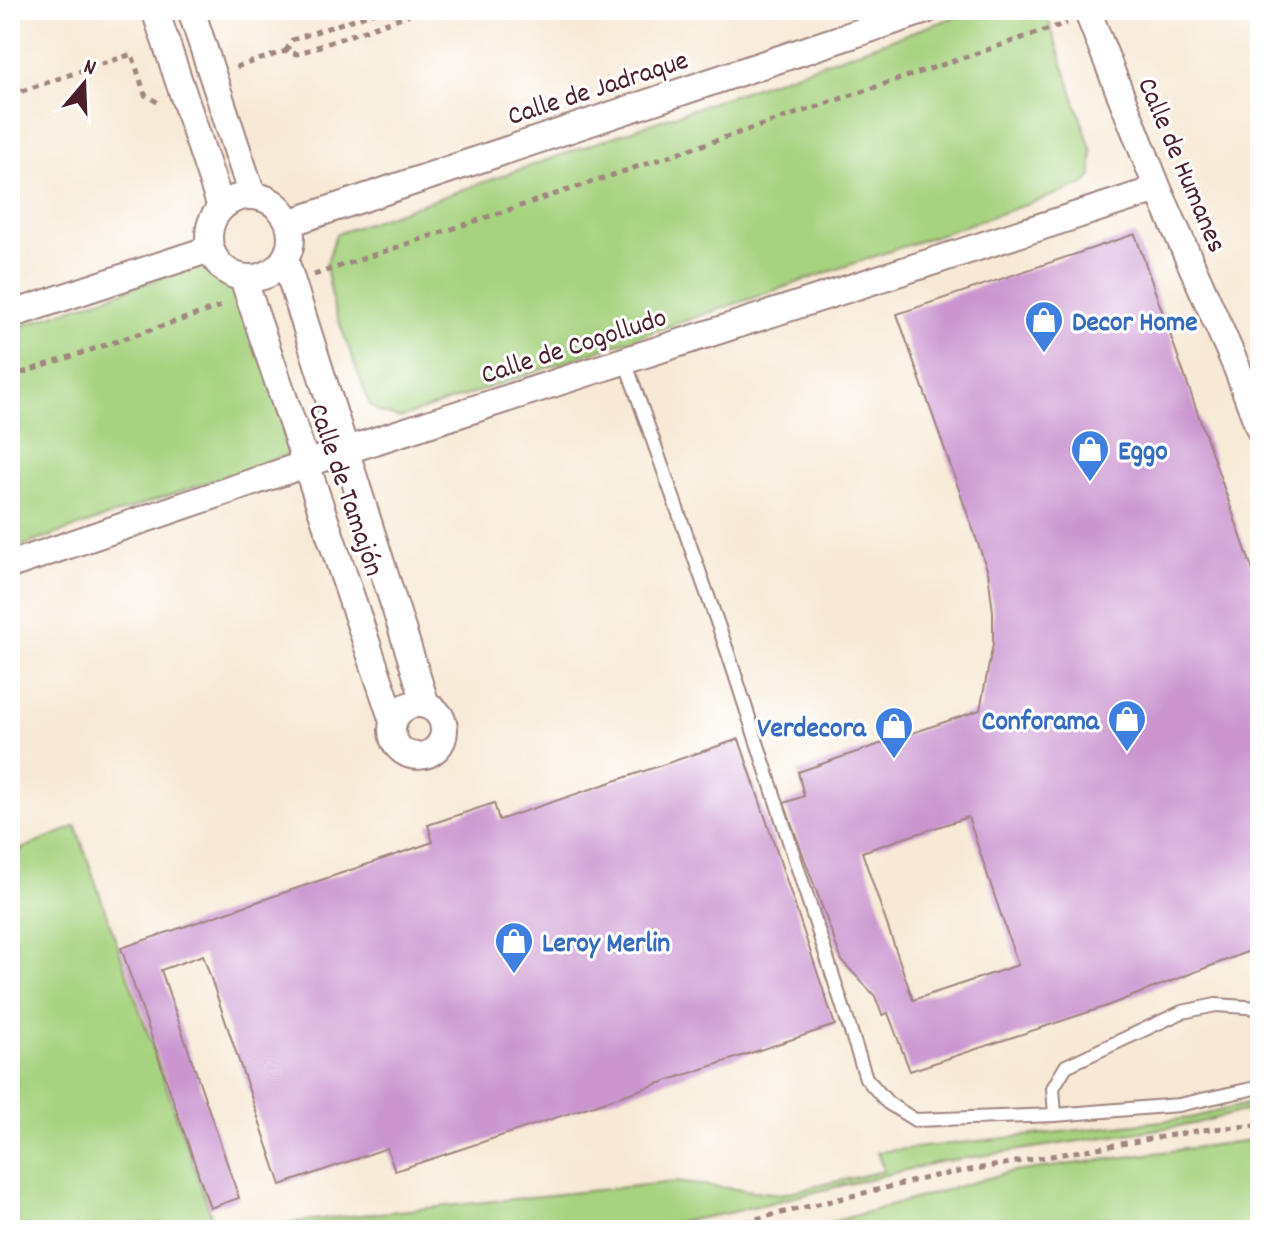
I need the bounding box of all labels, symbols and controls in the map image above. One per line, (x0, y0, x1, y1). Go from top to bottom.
street label: Calle de Jadraque (503, 43, 694, 139)
north arrow (44, 44, 124, 124)
text: N (79, 52, 100, 85)
street label: Calle de Humanes (1125, 72, 1234, 260)
shop icon: Decor Home (1023, 299, 1065, 354)
street label: Calle de Cogolludo (477, 300, 672, 398)
place label: Decor Home (1072, 305, 1198, 345)
street label: Calle de Tamajón (295, 399, 392, 582)
shop icon: Eggo (1069, 428, 1111, 483)
place label: Eggo (1118, 434, 1168, 474)
shop icon: Conforama (1106, 698, 1148, 753)
place label: Conforama (982, 704, 1100, 744)
shop icon: Verdecora (873, 705, 915, 760)
place label: Verdecora (757, 711, 867, 751)
shop icon: Leroy Merlin (493, 920, 535, 975)
place label: Leroy Merlin (542, 926, 670, 966)

